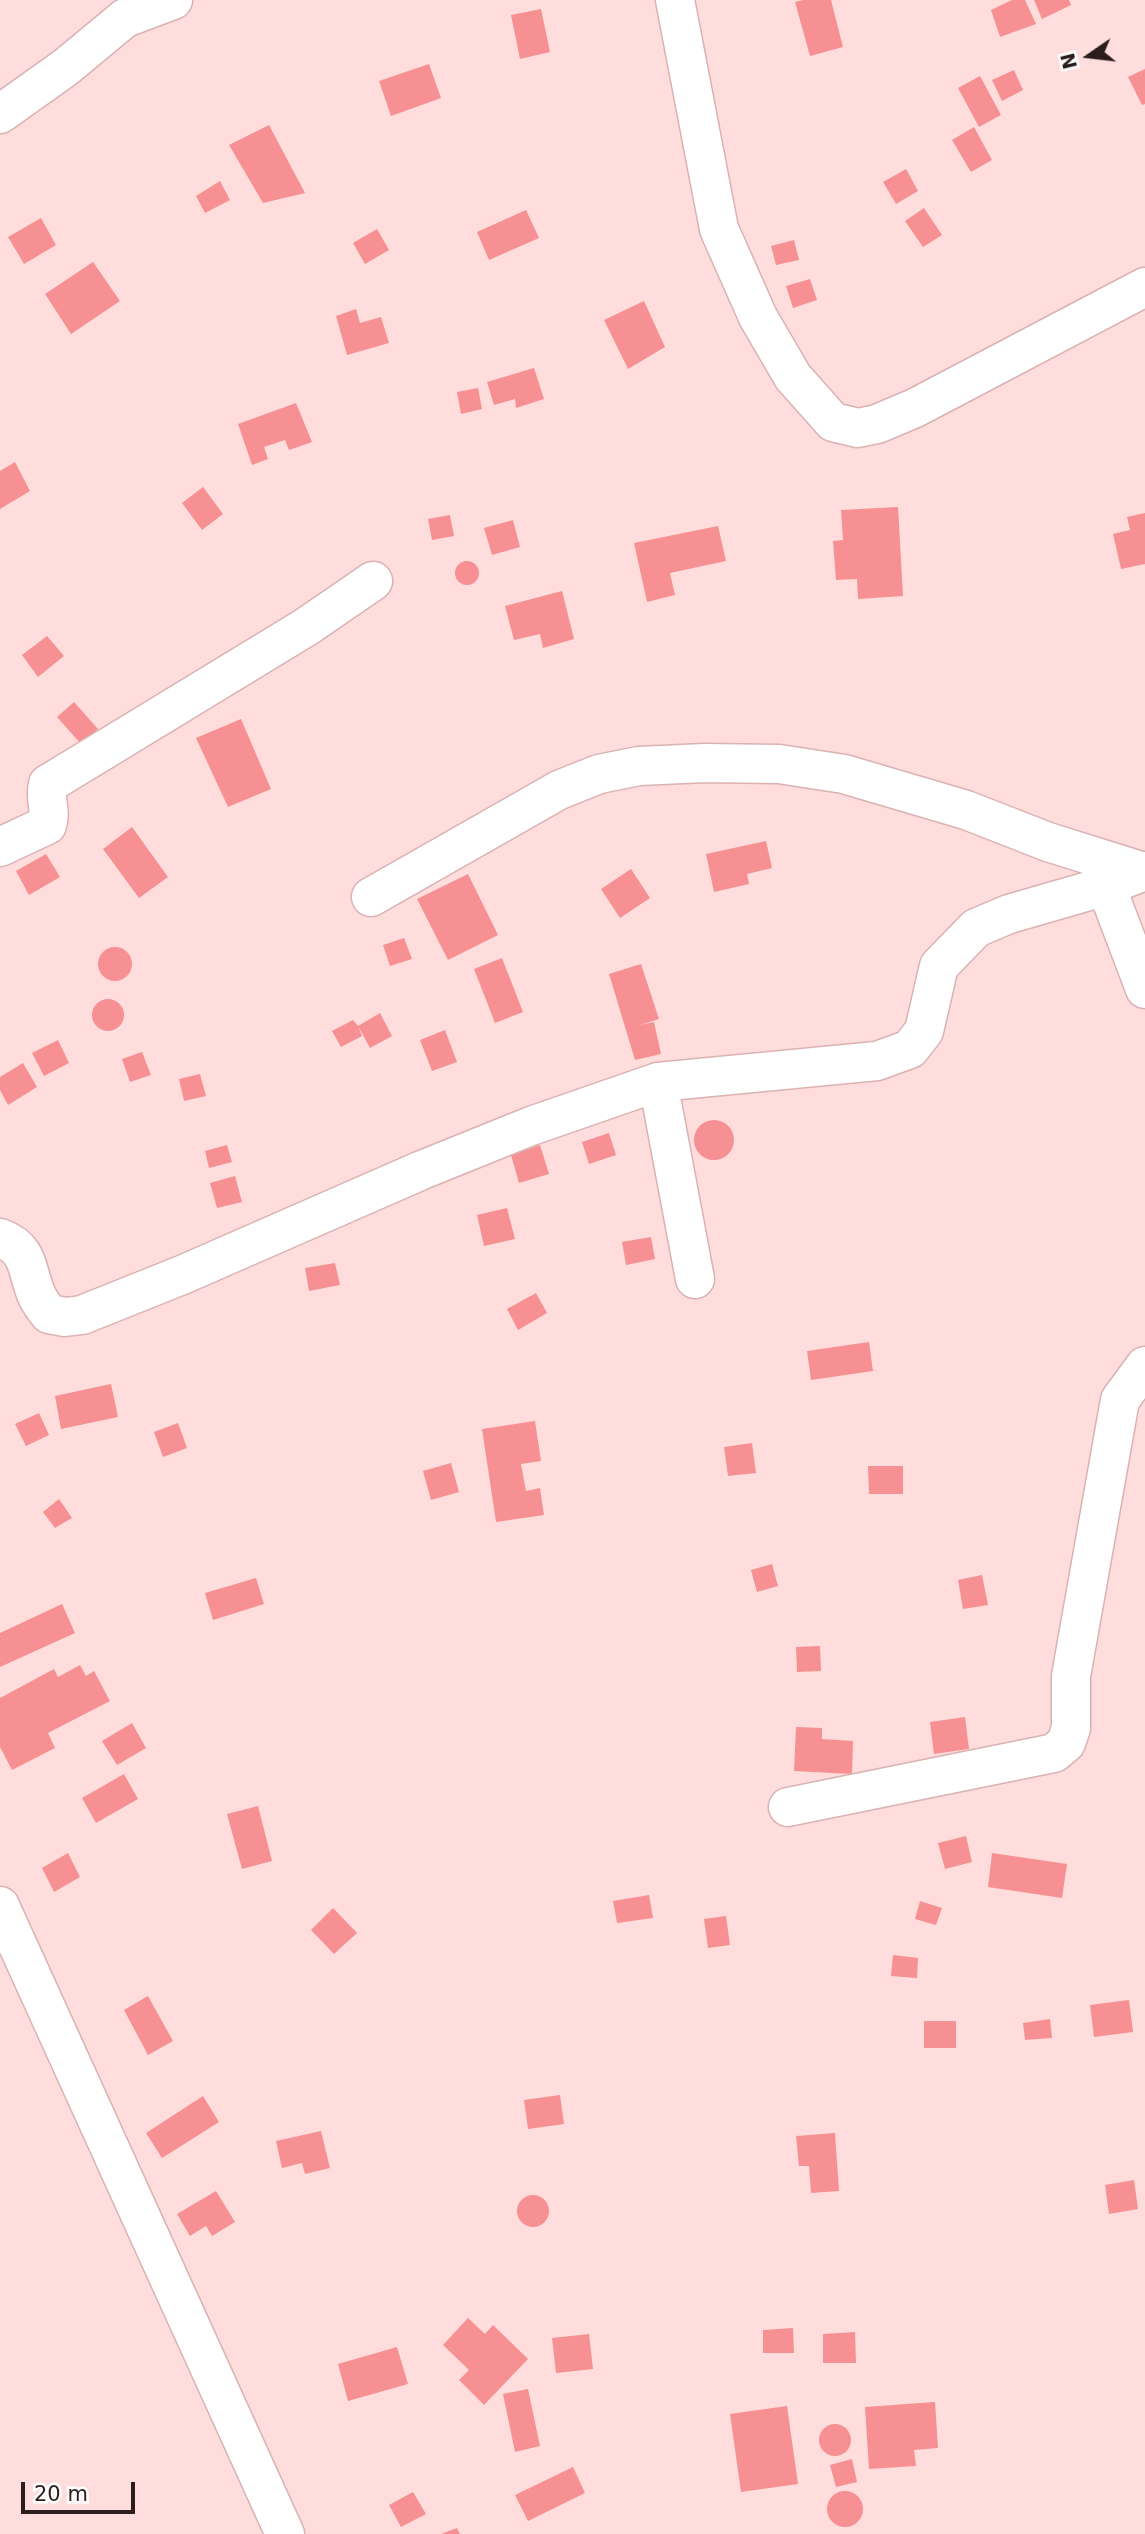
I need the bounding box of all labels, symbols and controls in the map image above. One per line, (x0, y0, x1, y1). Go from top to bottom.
north arrow (1054, 21, 1124, 91)
text: N (1056, 51, 1081, 71)
scale bar (24, 2468, 138, 2512)
text: 20 m (34, 2482, 88, 2506)

